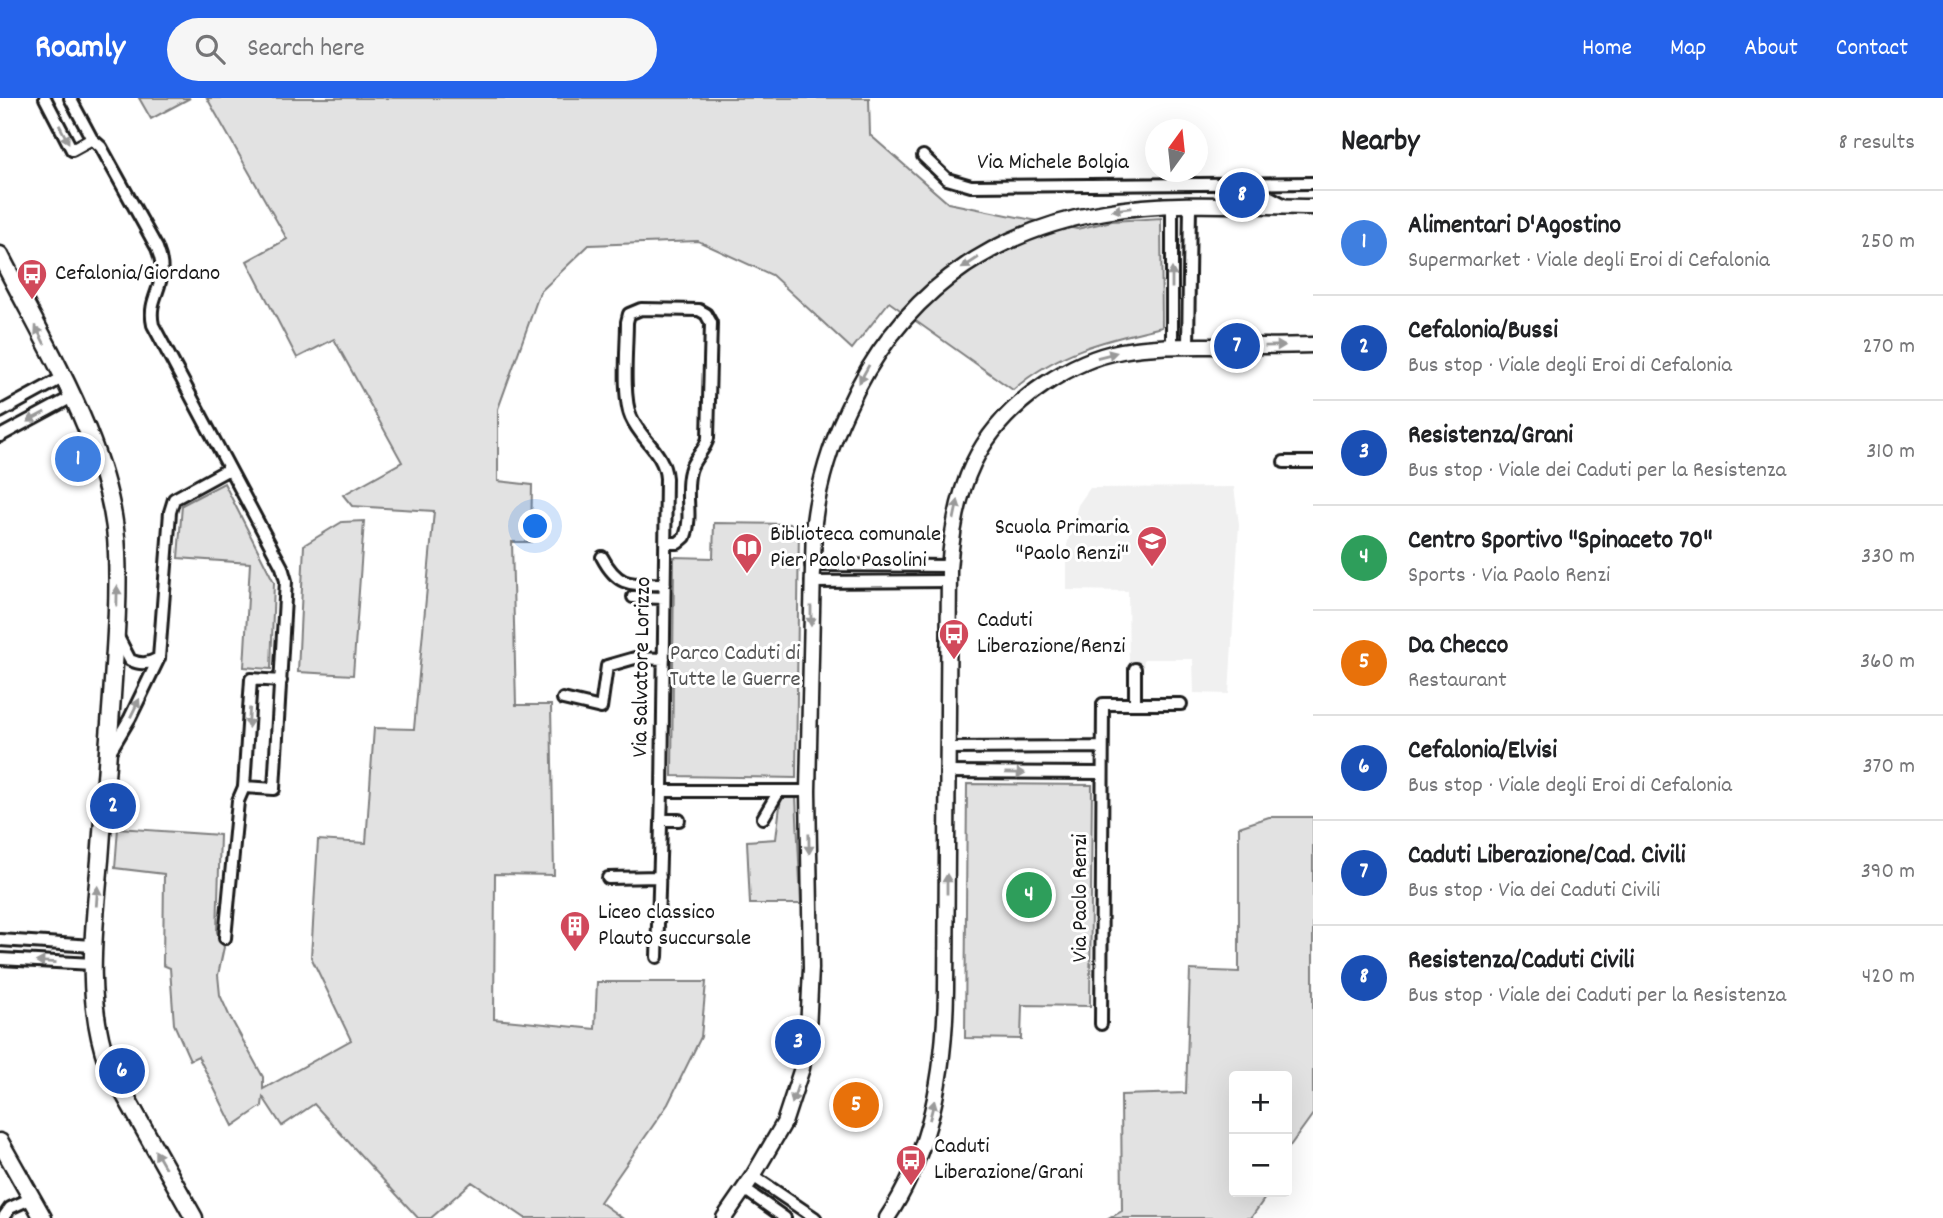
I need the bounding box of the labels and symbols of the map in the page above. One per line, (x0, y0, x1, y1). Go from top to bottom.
north arrow (1145, 119, 1208, 182)
one-way arrow (58, 124, 70, 144)
street label: Via Michele Bolgia (977, 147, 1130, 180)
pin: 8 (1219, 169, 1265, 221)
one-way arrow (1111, 204, 1133, 215)
one-way arrow (960, 256, 979, 269)
bus stop icon: Cefalonia/Giordano (15, 257, 49, 301)
place label: Cefalonia/Giordano (55, 258, 220, 291)
one-way arrow (1166, 267, 1178, 289)
pin: 7 (1214, 320, 1260, 372)
one-way arrow (35, 325, 46, 345)
one-way arrow (1264, 340, 1286, 352)
one-way arrow (1096, 349, 1118, 360)
one-way arrow (858, 364, 870, 384)
one-way arrow (26, 411, 46, 422)
pin: 1 (55, 433, 101, 485)
one-way arrow (951, 499, 962, 521)
your location (518, 509, 552, 543)
place label: Scuola Primaria "Paolo Renzi" (995, 512, 1130, 571)
place label: Biblioteca comunale Pier Paolo Pasolini (770, 519, 941, 578)
school or university icon: Scuola Primaria "Paolo Renzi" (1135, 524, 1169, 568)
library icon: Biblioteca comunale Pier Paolo Pasolini (730, 531, 764, 575)
street label: Via Salvatore Lorizzo (625, 576, 661, 758)
one-way arrow (111, 585, 123, 607)
place label: Caduti Liberazione/Renzi (977, 605, 1125, 664)
one-way arrow (805, 606, 817, 628)
bus stop icon: Caduti Liberazione/Renzi (937, 617, 971, 661)
park label: Parco Caduti di Tutte le Guerre (669, 638, 801, 697)
one-way arrow (129, 698, 141, 718)
one-way arrow (243, 707, 254, 729)
one-way arrow (1004, 767, 1026, 778)
pin: 2 (90, 780, 136, 832)
one-way arrow (803, 833, 815, 855)
street label: Via Paolo Renzi (1065, 834, 1098, 962)
pin: 4 (1006, 869, 1052, 921)
one-way arrow (941, 873, 953, 895)
one-way arrow (92, 885, 103, 907)
place label: Liceo classico Plauto succursale (598, 897, 751, 956)
building icon: Liceo classico Plauto succursale (558, 909, 592, 953)
one-way arrow (35, 956, 57, 967)
pin: 3 (775, 1016, 821, 1068)
pin: 6 (99, 1045, 145, 1097)
pin: 5 (833, 1079, 879, 1131)
one-way arrow (789, 1084, 799, 1105)
one-way arrow (927, 1099, 938, 1121)
place label: Caduti Liberazione/Grani (934, 1131, 1083, 1190)
bus stop icon: Caduti Liberazione/Grani (894, 1143, 928, 1187)
one-way arrow (154, 1149, 166, 1168)

